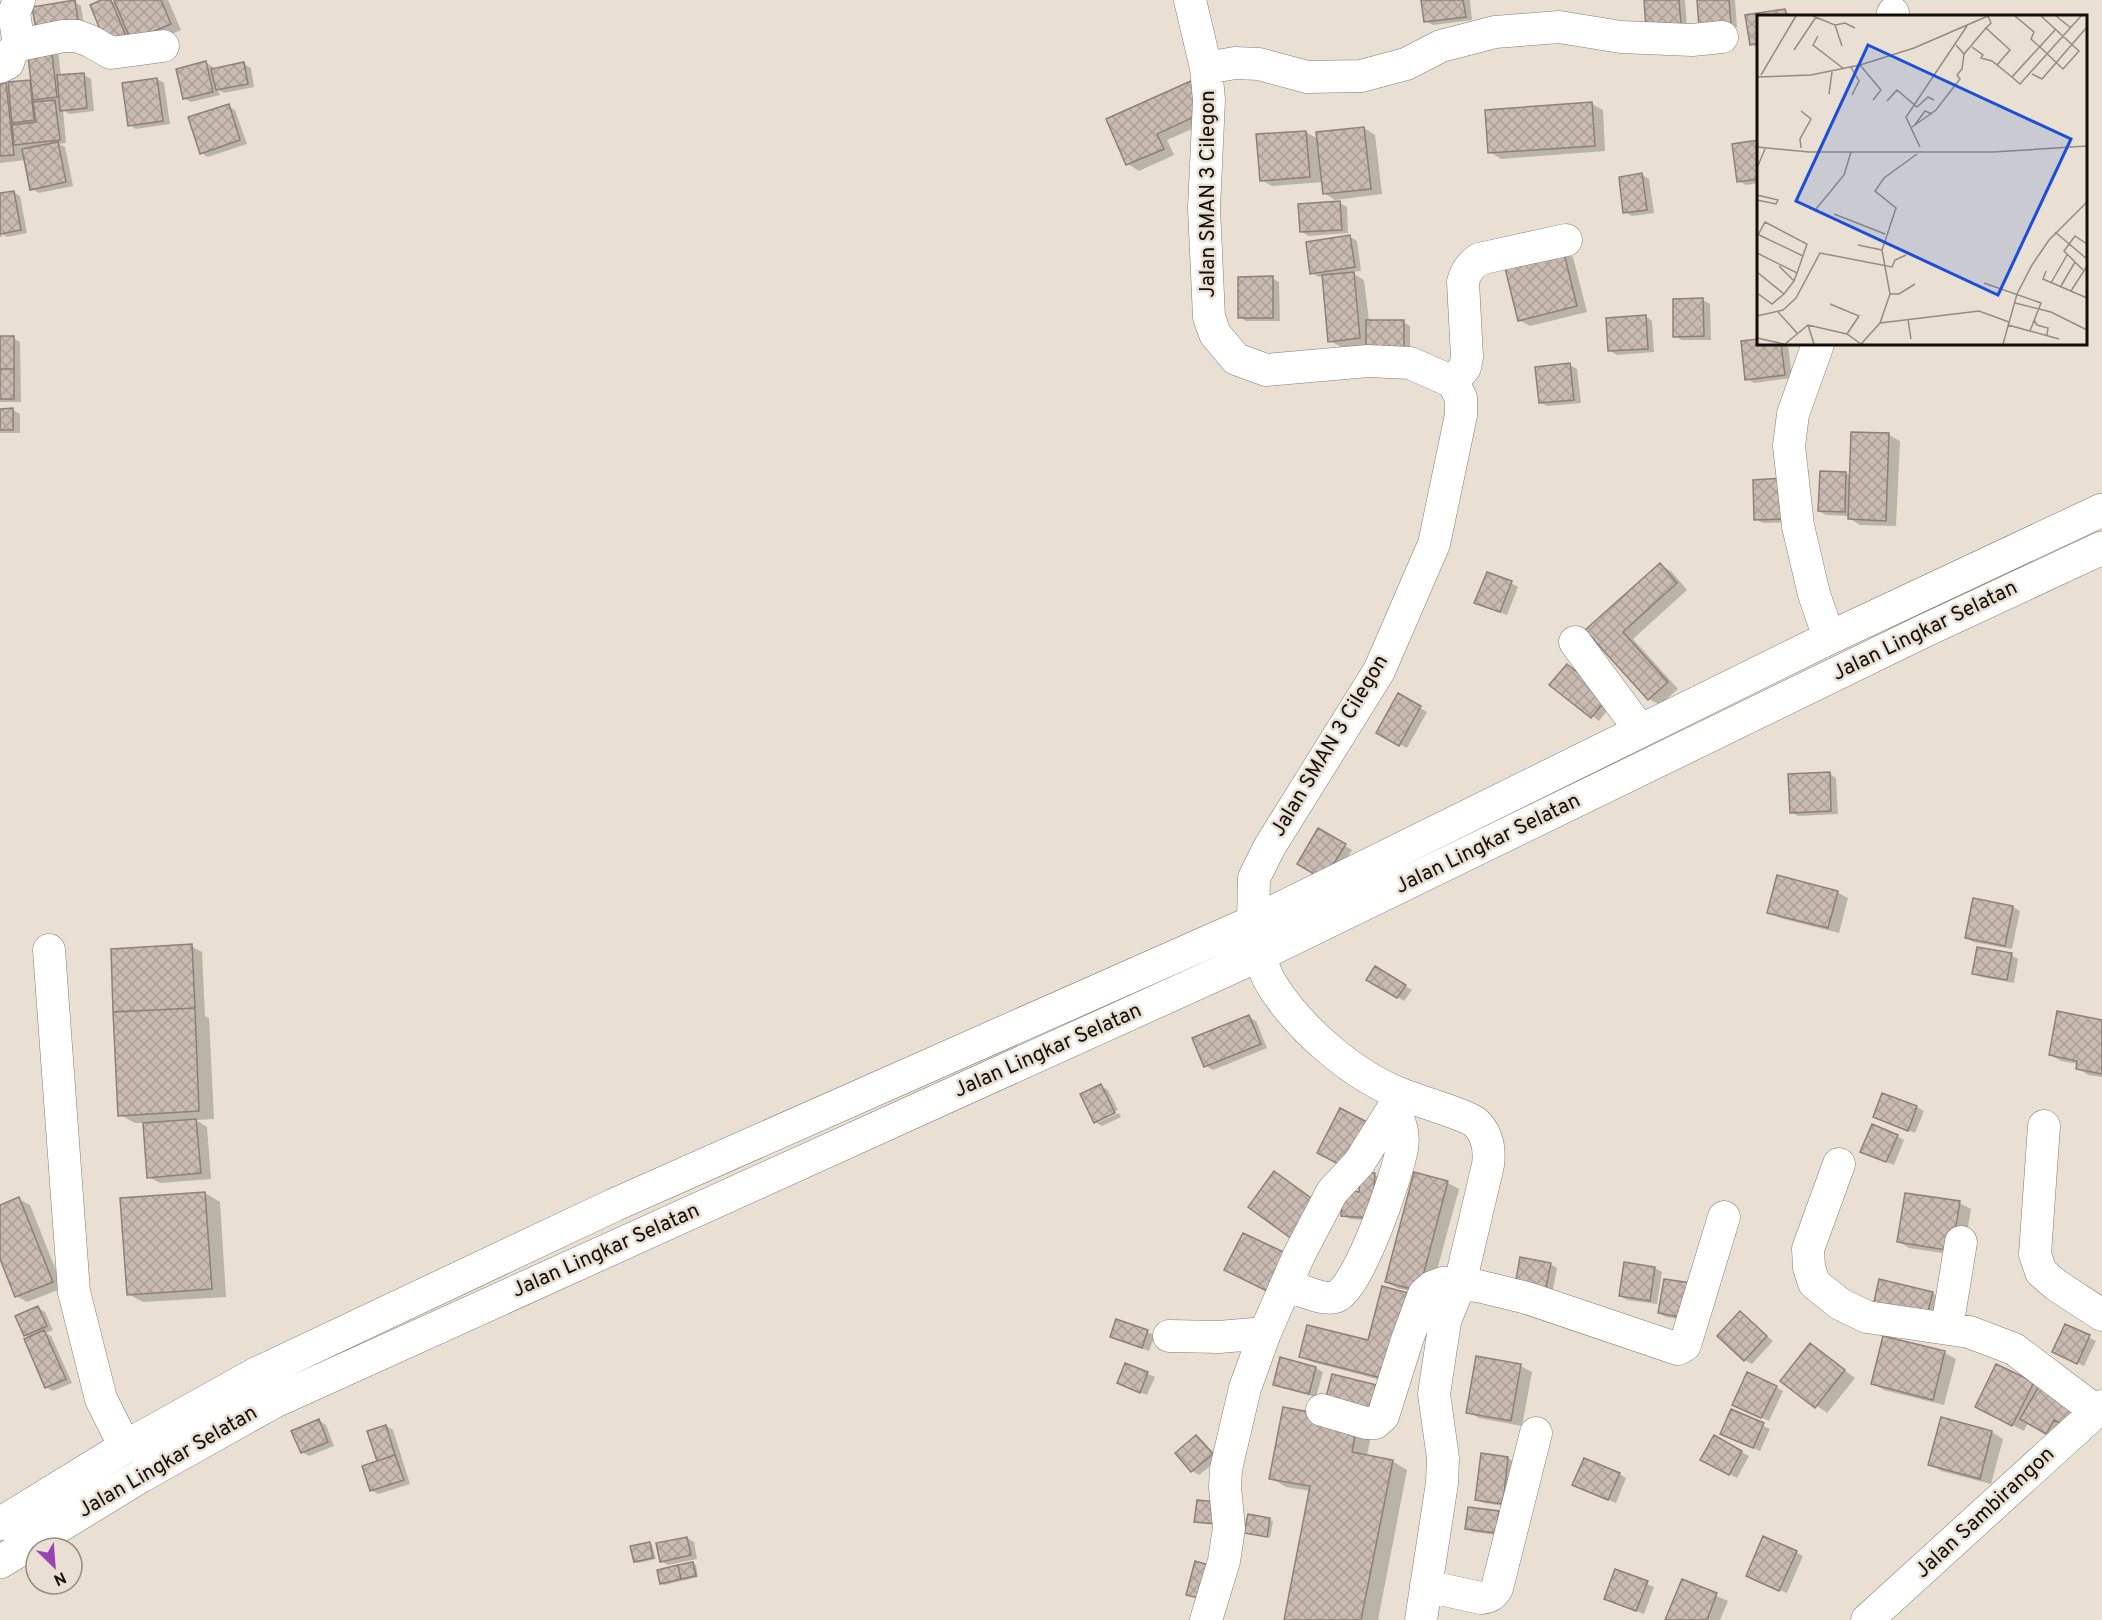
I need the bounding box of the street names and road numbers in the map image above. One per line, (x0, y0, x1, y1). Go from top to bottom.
street label: Jalan SMAN 3 Cilegon (1195, 90, 1222, 298)
street label: Jalan Lingkar Selatan (1828, 574, 2022, 688)
street label: Jalan SMAN 3 Cilegon (1265, 650, 1395, 842)
street label: Jalan Lingkar Selatan (1391, 787, 1585, 901)
street label: Jalan Lingkar Selatan (950, 997, 1146, 1105)
street label: Jalan Lingkar Selatan (508, 1197, 704, 1305)
street label: Jalan Lingkar Selatan (73, 1400, 263, 1524)
street label: Jalan Sambirangon (1910, 1441, 2060, 1585)

